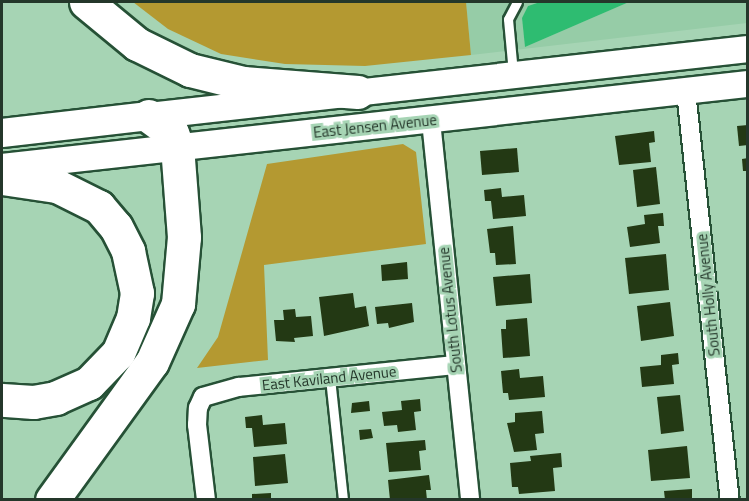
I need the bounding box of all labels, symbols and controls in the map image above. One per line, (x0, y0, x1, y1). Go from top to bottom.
street label: East Jensen Avenue (312, 111, 438, 141)
street label: South Holly Avenue (693, 233, 723, 357)
street label: South Lotus Avenue (434, 246, 466, 374)
street label: East Kaviland Avenue (261, 362, 397, 394)

